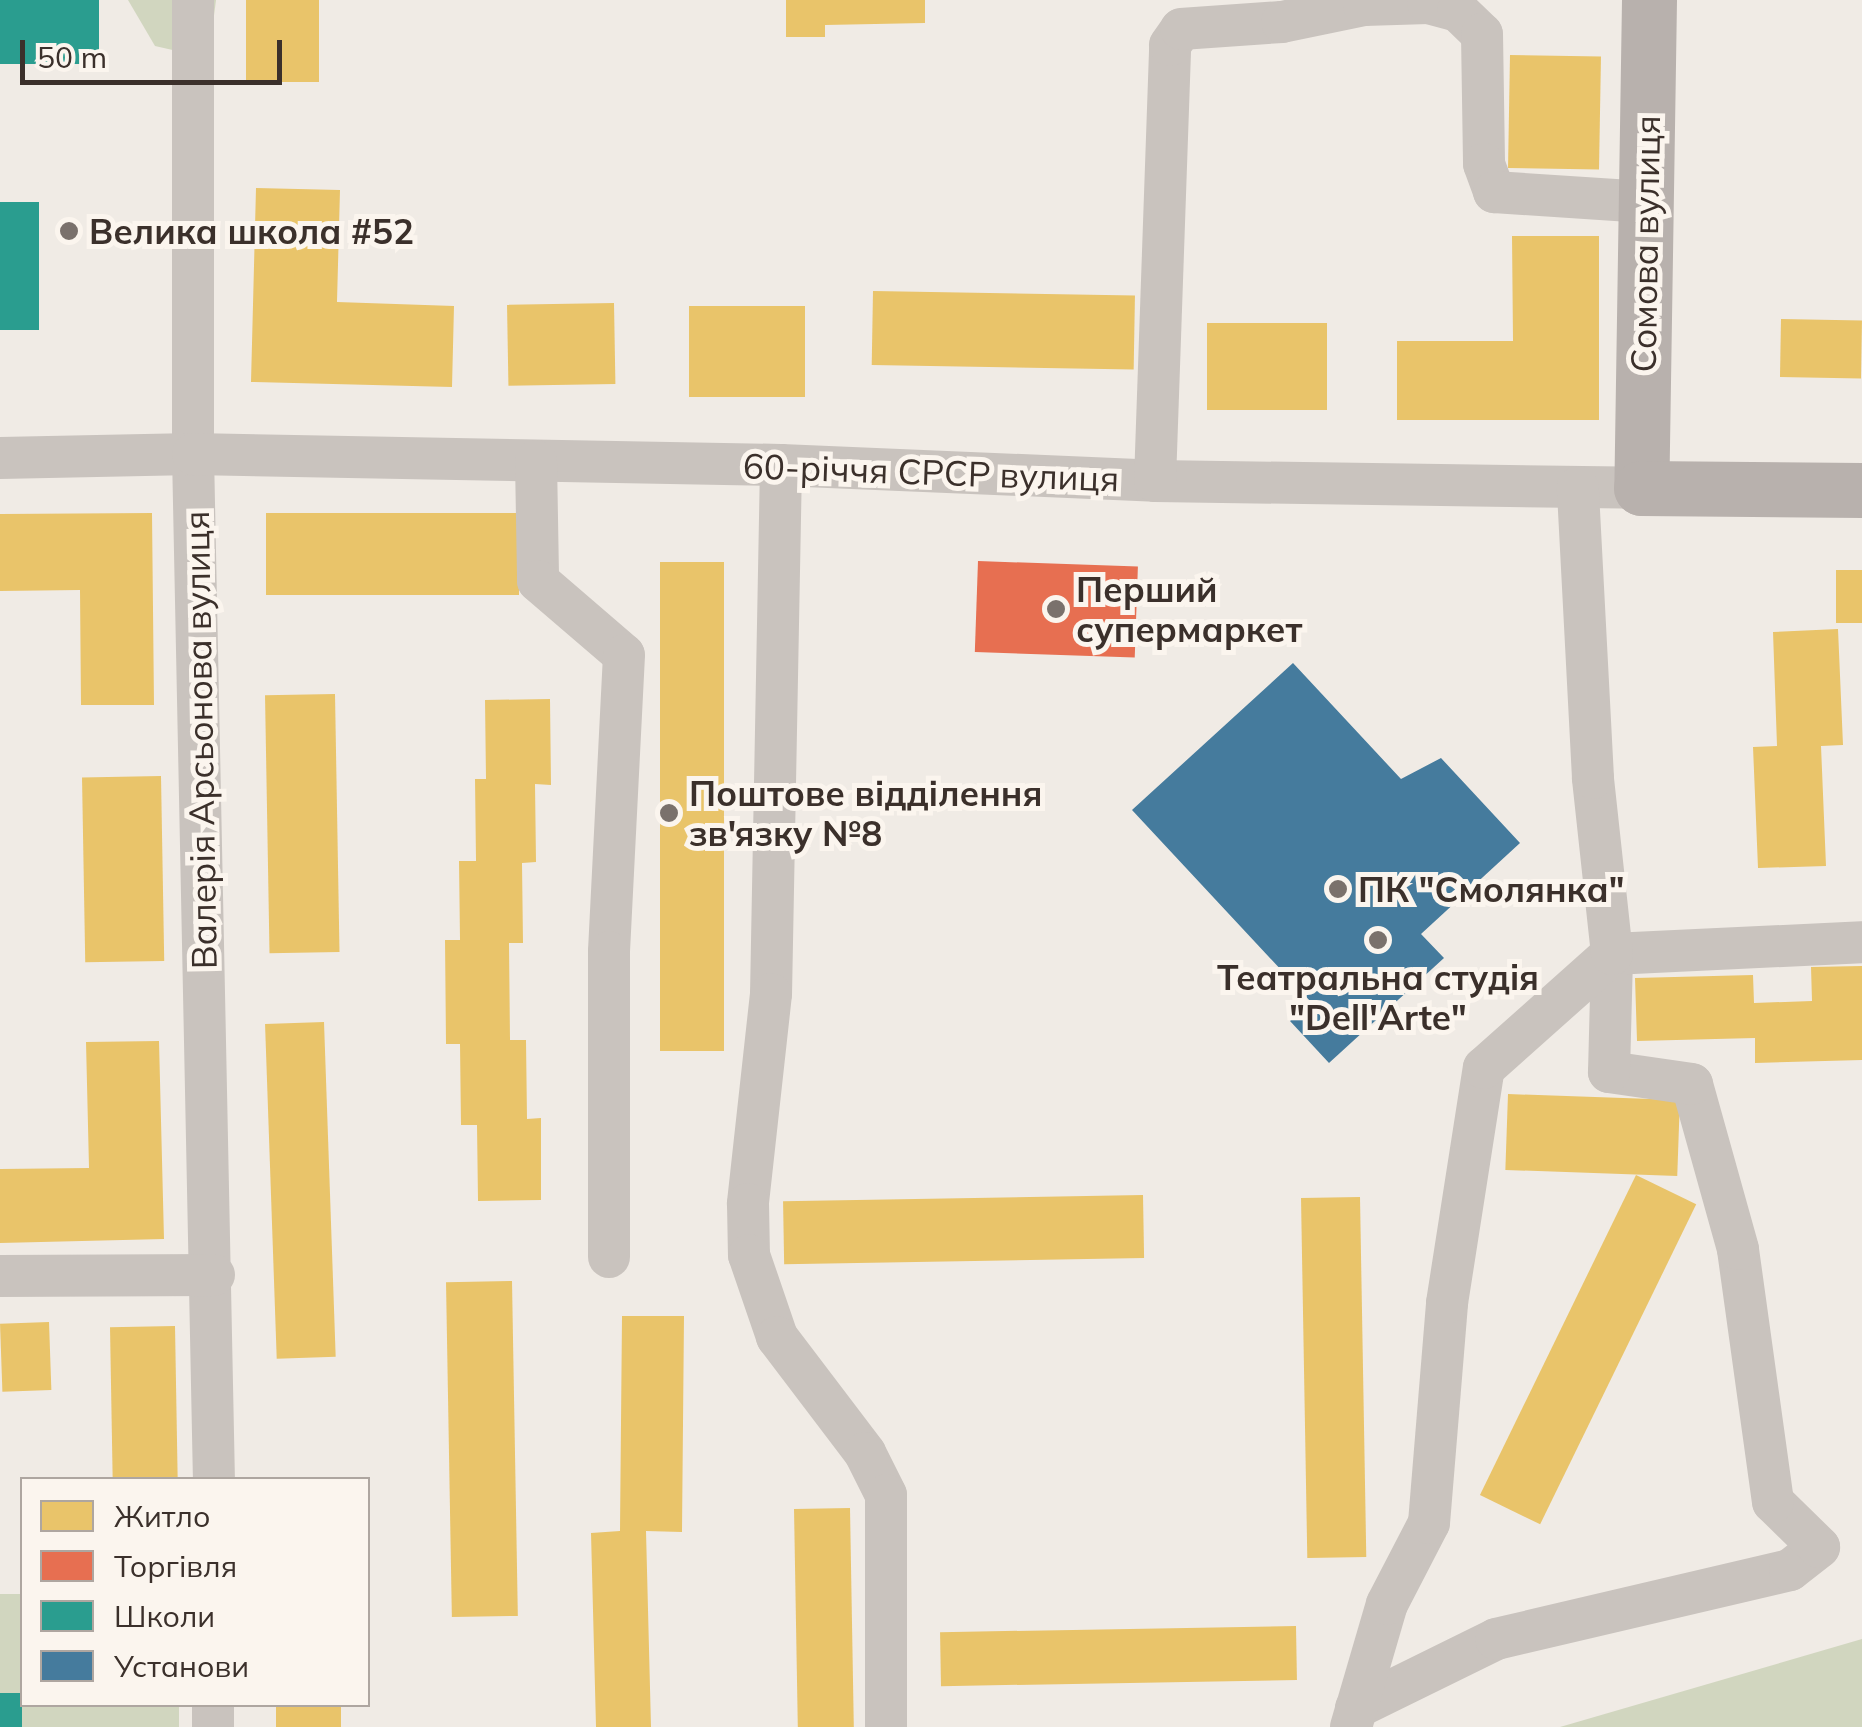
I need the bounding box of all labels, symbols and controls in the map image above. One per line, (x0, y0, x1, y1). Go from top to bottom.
scale bar (25, 20, 288, 82)
text: 50 m (37, 38, 107, 76)
street label: Сомова вулиця (1622, 115, 1668, 373)
place label: Велика школа #52 (89, 210, 414, 252)
marker: Велика школа #52 (58, 220, 80, 242)
street label: 60-річчя СРСР вулиця (742, 444, 1120, 500)
street label: Валерія Арсьонова вулиця (175, 510, 225, 970)
place label: Перший супермаркет (1076, 568, 1302, 650)
marker: Перший супермаркет (1045, 598, 1067, 620)
place label: Поштове відділення зв'язку №8 (689, 772, 1042, 854)
marker: Поштове відділення зв'язку №8 (658, 802, 680, 824)
place label: ПК "Смолянка" (1358, 868, 1624, 910)
marker: ПК "Смолянка" (1327, 878, 1349, 900)
marker: Театральна студiя "Dell'Arte" (1367, 929, 1389, 951)
place label: Театральна студiя "Dell'Arte" (1217, 956, 1539, 1038)
legend (20, 1477, 370, 1707)
text: Житло (114, 1497, 210, 1535)
text: Торгівля (114, 1547, 237, 1585)
text: Школи (114, 1597, 215, 1635)
text: Установи (114, 1647, 249, 1685)

